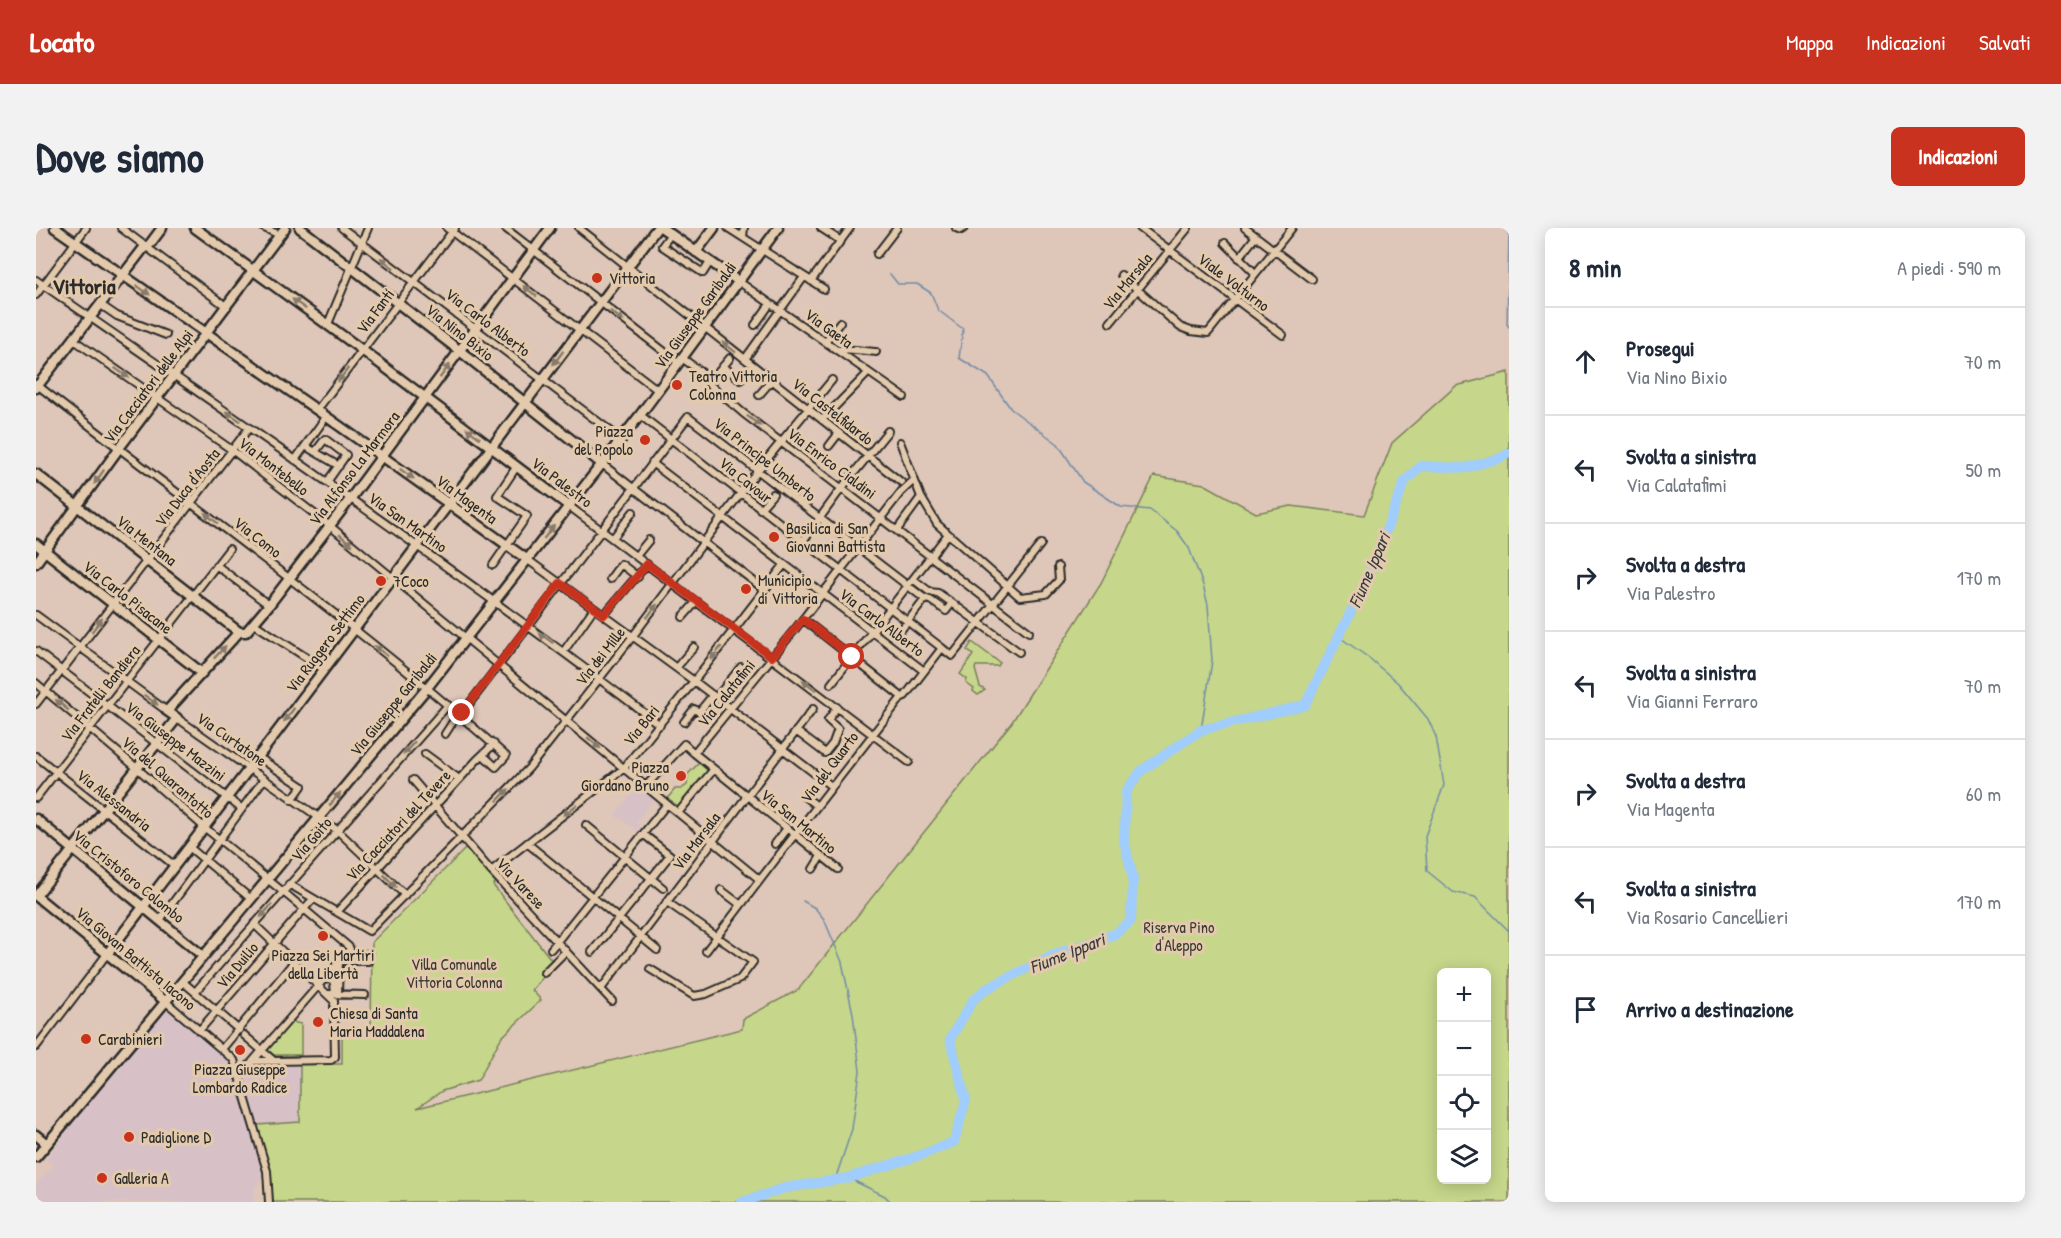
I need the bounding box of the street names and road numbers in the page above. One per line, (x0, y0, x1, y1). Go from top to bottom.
street label: Via Marsala (1097, 248, 1157, 314)
street label: Viale Volturno (1194, 248, 1275, 317)
street label: Via Giuseppe Garibaldi (649, 257, 741, 373)
street label: Via Carlo Alberto (441, 283, 535, 362)
street label: Via Fanti (351, 284, 399, 338)
street label: Via Nino Bixio (421, 298, 499, 366)
street label: Via Gaeta (800, 303, 858, 353)
street label: Via Cacciatori delle Alpi (98, 325, 198, 447)
street label: Via Castelfidardo (788, 372, 879, 450)
street label: Via Alfonso La Marmora (304, 406, 404, 530)
street label: Via Principe Umberto (709, 412, 821, 506)
street label: Via Enrico Cialdini (783, 422, 881, 504)
street label: Via Montebello (234, 432, 314, 501)
street label: Via Duca d'Aosta (149, 443, 225, 531)
street label: Via Palestro (527, 452, 598, 513)
street label: Via Cavour (715, 452, 777, 508)
street label: Via Magenta (432, 469, 502, 529)
street label: Via San Martino (364, 487, 452, 558)
street label: Via Mentana (112, 509, 182, 571)
street label: Via Como (230, 511, 287, 563)
street label: Via Carlo Pisacane (79, 555, 178, 639)
street label: Via Carlo Alberto (835, 583, 929, 662)
street label: Via Ruggero Settimo (280, 589, 370, 697)
street label: Via dei Mille (570, 622, 630, 690)
street label: Via Fratelli Bandiera (55, 640, 145, 746)
street label: Via Giuseppe Garibaldi (344, 648, 442, 760)
street label: Via Calatafimi (692, 655, 760, 731)
street label: Via Giuseppe Mazzini (121, 696, 231, 786)
street label: Via Bari (618, 700, 664, 750)
street label: Via Curtatone (192, 707, 272, 772)
street label: Via del Quarto (795, 726, 863, 807)
street label: Via del Quarantotto (117, 731, 219, 823)
street label: Via Alessandria (72, 764, 156, 836)
street label: Via Cacciatori del Tevere (341, 764, 456, 885)
street label: Via San Martino (756, 784, 842, 859)
street label: Via Marsala (667, 807, 725, 875)
street label: Via Goito (286, 812, 337, 866)
street label: Via Cristoforo Colombo (69, 824, 190, 928)
street label: Via Varese (492, 853, 551, 914)
street label: Via Giovan Battista Iacono (71, 901, 201, 1015)
street label: Via Duilio (211, 937, 263, 993)

